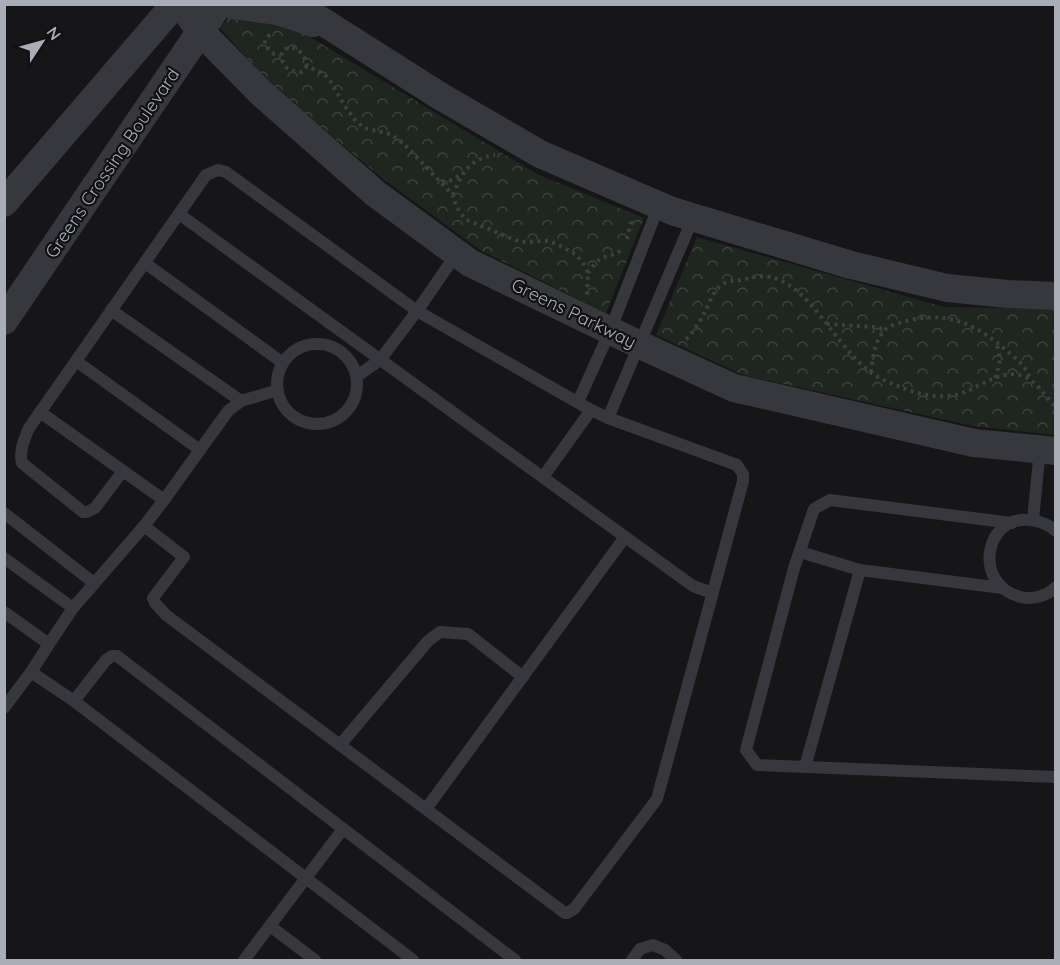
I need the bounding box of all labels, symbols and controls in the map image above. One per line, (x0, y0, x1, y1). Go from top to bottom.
north arrow (12, 12, 72, 72)
text: N (43, 23, 66, 44)
street label: Greens Crossing Boulevard (40, 64, 184, 262)
street label: Greens Parkway (508, 273, 640, 353)

